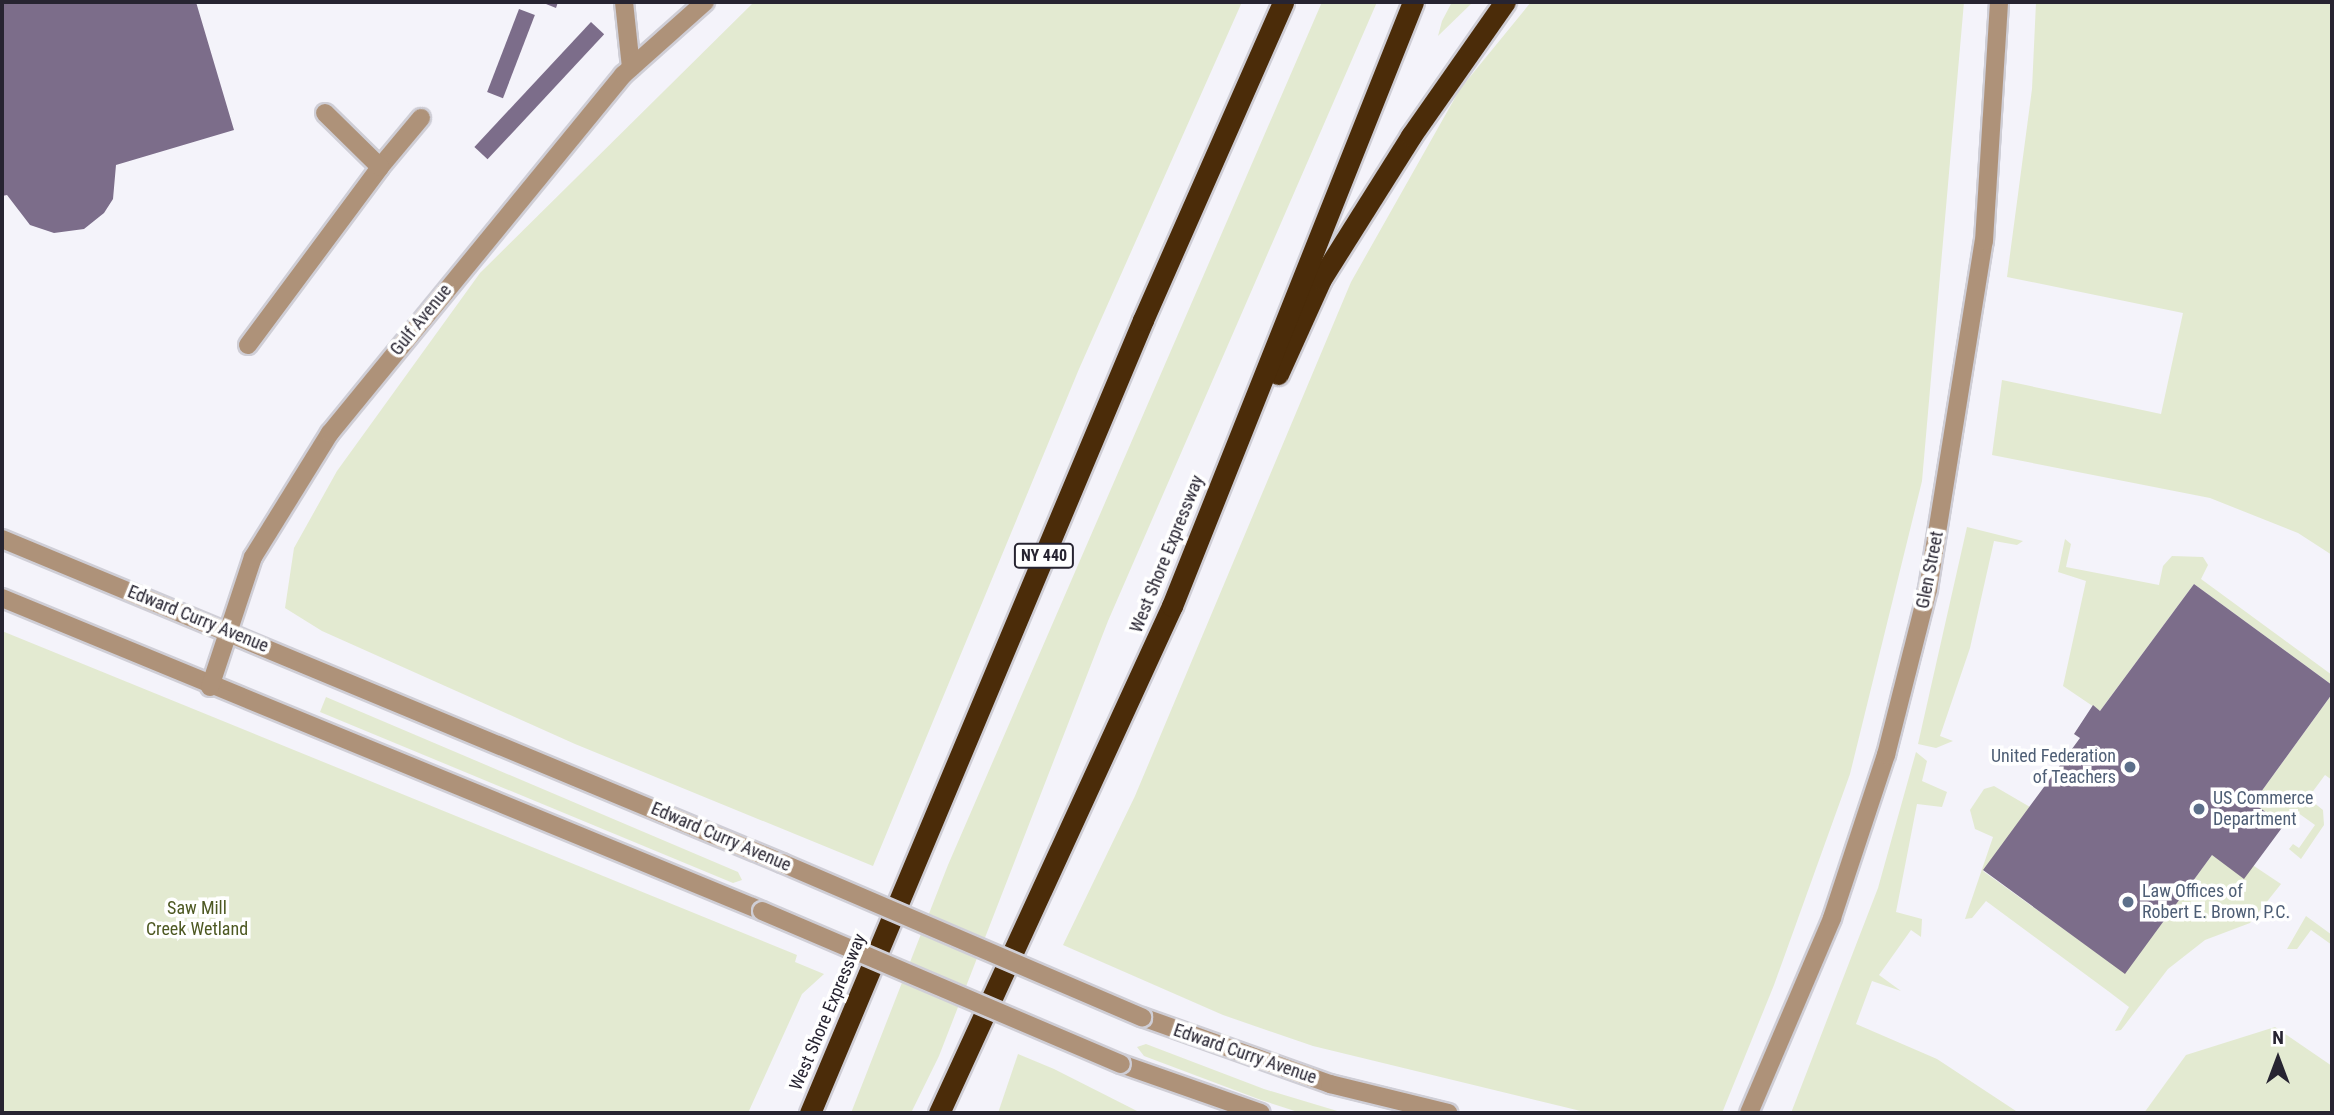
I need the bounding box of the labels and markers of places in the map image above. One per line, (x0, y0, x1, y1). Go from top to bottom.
place label: United Federation of Teachers (1991, 746, 2116, 788)
marker: United Federation of Teachers (2122, 759, 2138, 775)
place label: US Commerce Department (2213, 788, 2313, 830)
marker: US Commerce Department (2191, 801, 2207, 817)
place label: Law Offices of Robert E. Brown, P.C. (2142, 881, 2290, 924)
marker: Law Offices of Robert E. Brown, P.C. (2120, 894, 2136, 910)

